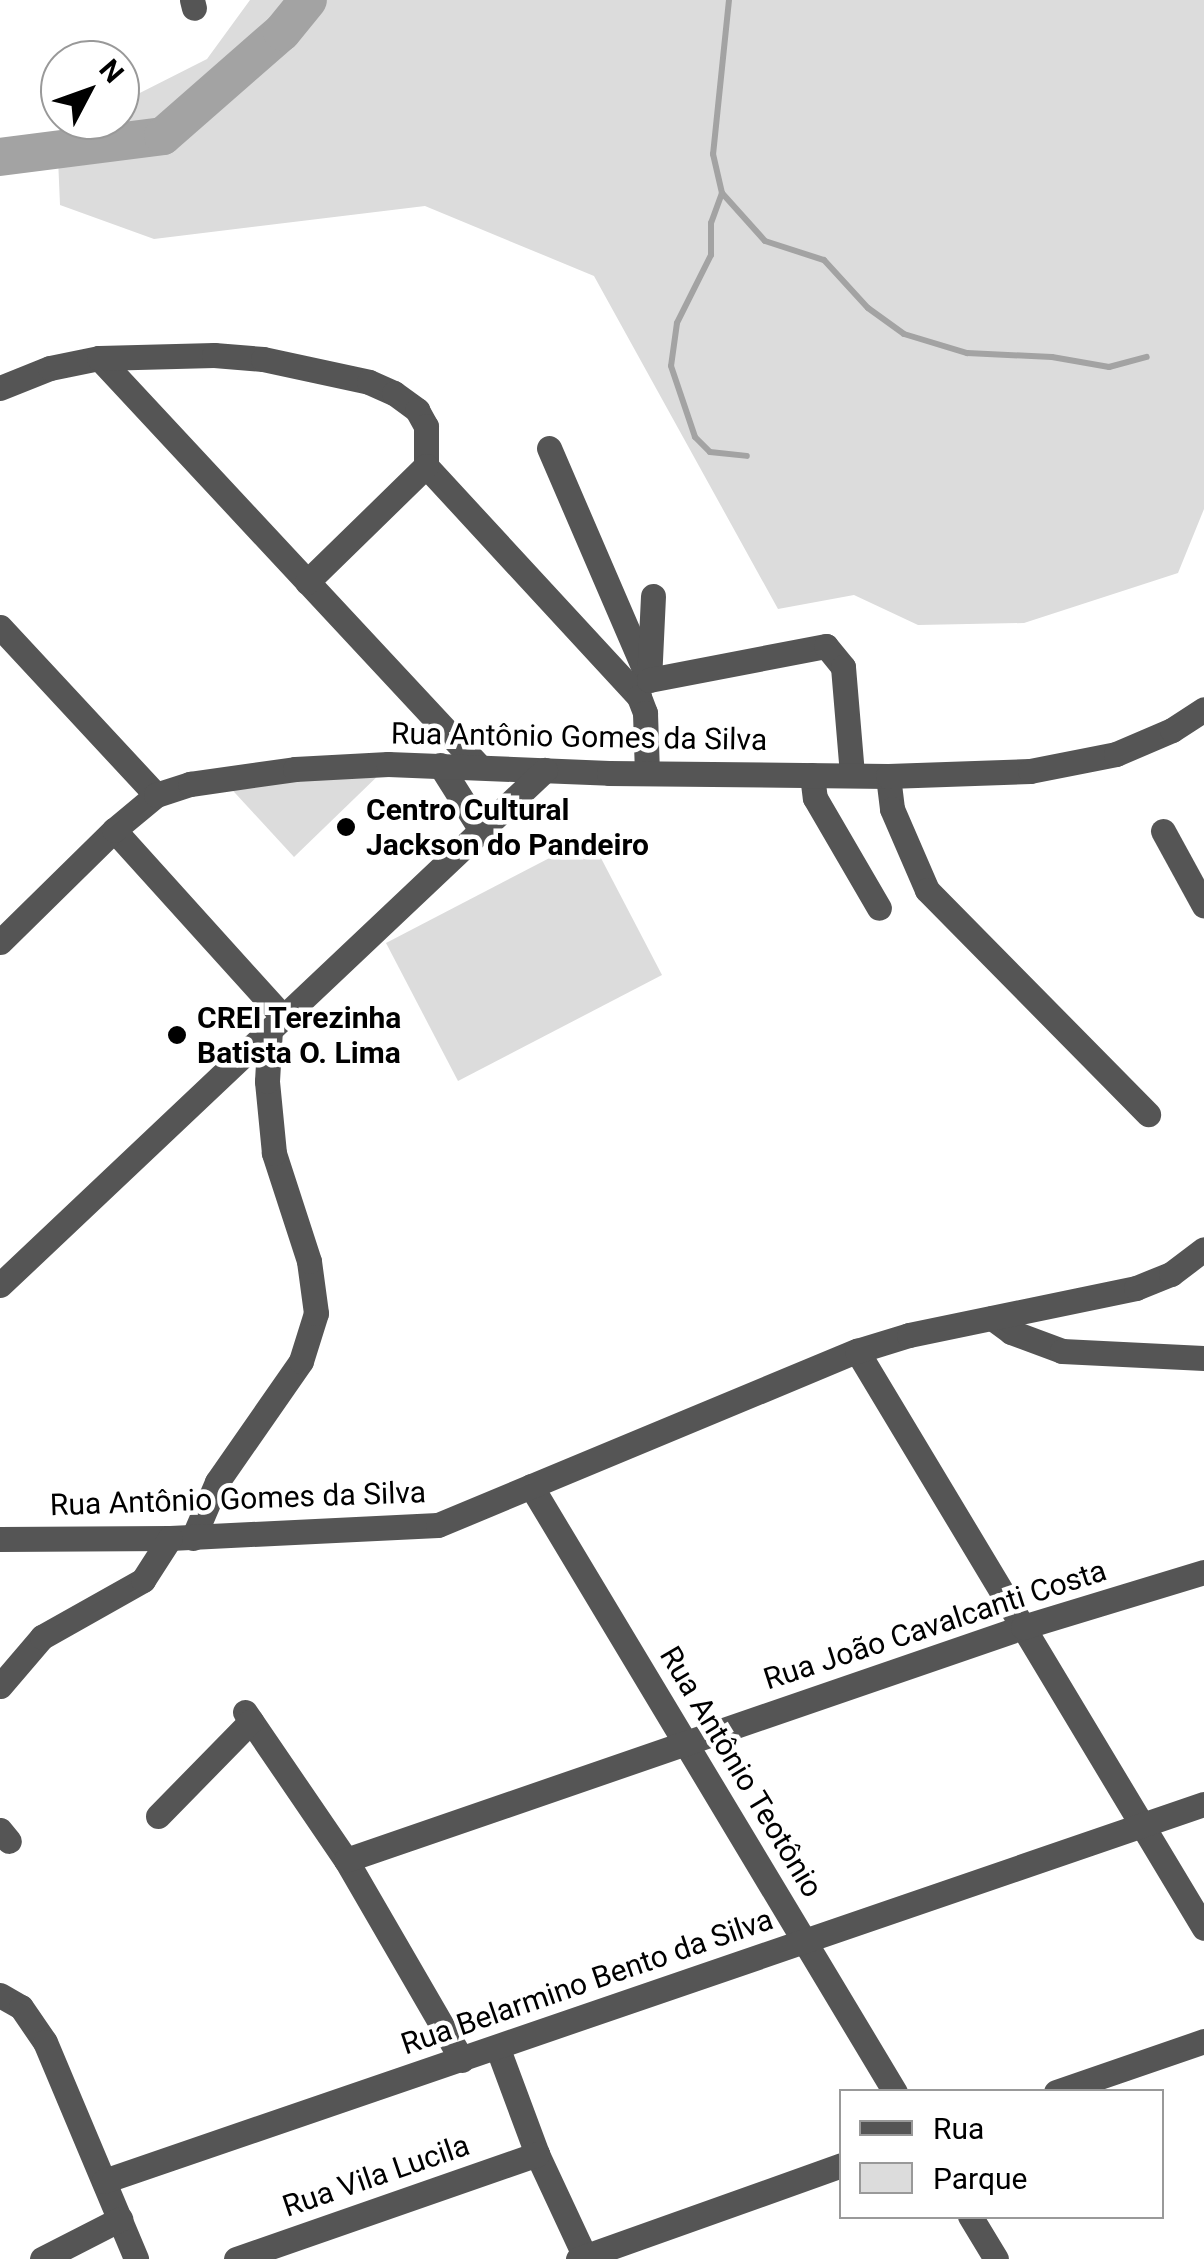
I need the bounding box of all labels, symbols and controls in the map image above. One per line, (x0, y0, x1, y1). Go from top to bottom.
north arrow (40, 40, 140, 140)
text: N (93, 53, 130, 90)
street label: Rua Antônio Gomes da Silva (391, 716, 767, 758)
place label: Centro Cultural Jackson do Pandeiro (366, 792, 649, 862)
marker: Centro Cultural Jackson do Pandeiro (335, 816, 357, 838)
place label: CREI Terezinha Batista O. Lima (197, 1000, 402, 1070)
marker: CREI Terezinha Batista O. Lima (166, 1024, 188, 1046)
street label: Rua Antônio Gomes da Silva (49, 1474, 427, 1524)
street label: Rua João Cavalcanti Costa (759, 1553, 1111, 1697)
street label: Rua Antônio Teotônio (652, 1640, 830, 1904)
street label: Rua Belarmino Bento da Silva (396, 1901, 778, 2063)
legend (839, 2089, 1164, 2219)
text: Rua (933, 2111, 984, 2146)
street label: Rua Vila Lucila (278, 2127, 474, 2225)
text: Parque (933, 2161, 1027, 2196)

